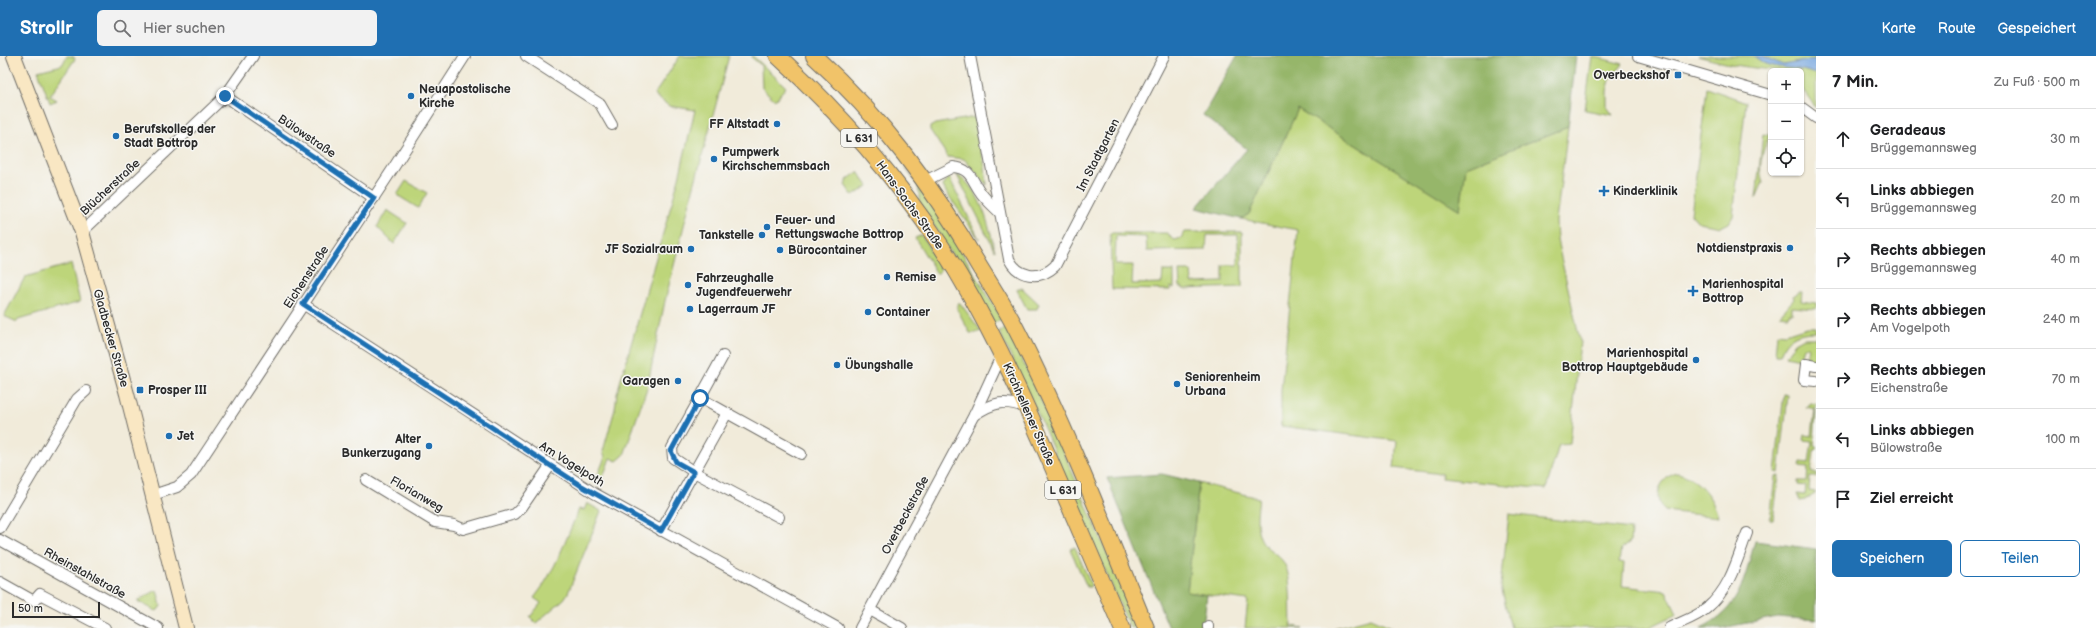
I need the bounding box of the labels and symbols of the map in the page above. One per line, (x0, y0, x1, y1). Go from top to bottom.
place label: Overbeckshof (1594, 68, 1670, 83)
marker: Overbeckshof (1673, 70, 1683, 80)
place label: Neuapostolische Kirche (419, 82, 511, 111)
route end (216, 87, 234, 105)
marker: Neuapostolische Kirche (406, 91, 416, 101)
street label: Bülowstraße (275, 112, 339, 161)
street label: Im Stadtgarten (1074, 116, 1123, 194)
place label: FF Altstadt (709, 117, 769, 132)
marker: FF Altstadt (772, 119, 782, 129)
place label: Berufskolleg der Stadt Bottrop (124, 122, 216, 151)
road number: L 631 (841, 129, 877, 147)
marker: Berufskolleg der Stadt Bottrop (111, 131, 121, 141)
place label: Pumpwerk Kirchschemmsbach (722, 145, 830, 174)
marker: Pumpwerk Kirchschemmsbach (709, 154, 719, 164)
street label: Blücherstraße (77, 156, 143, 219)
street label: Hans-Sachs-Straße (872, 158, 947, 252)
place label: Kinderklinik (1613, 184, 1678, 199)
marker: Kinderklinik (1598, 185, 1610, 197)
place label: Feuer- und Rettungswache Bottrop (775, 213, 904, 242)
marker: Feuer- und Rettungswache Bottrop (762, 222, 772, 232)
place label: Tankstelle (699, 228, 754, 243)
marker: Tankstelle (757, 230, 767, 240)
place label: Notdienstpraxis (1696, 241, 1782, 256)
place label: JF Sozialraum (605, 242, 683, 257)
street label: Eichenstraße (281, 243, 332, 312)
place label: Bürocontainer (788, 243, 867, 258)
marker: Notdienstpraxis (1785, 243, 1795, 253)
marker: JF Sozialraum (686, 244, 696, 254)
marker: Bürocontainer (775, 245, 785, 255)
place label: Remise (895, 270, 936, 285)
place label: Fahrzeughalle Jugendfeuerwehr (696, 271, 792, 300)
marker: Remise (882, 272, 892, 282)
place label: Marienhospital Bottrop (1702, 277, 1783, 306)
marker: Fahrzeughalle Jugendfeuerwehr (683, 280, 693, 290)
marker: Marienhospital Bottrop (1687, 285, 1699, 297)
street label: Gladbecker Straße (89, 287, 132, 389)
place label: Lagerraum JF (698, 302, 776, 317)
marker: Lagerraum JF (685, 304, 695, 314)
place label: Container (876, 305, 930, 320)
marker: Container (863, 307, 873, 317)
place label: Marienhospital Bottrop Hauptgebäude (1562, 346, 1688, 375)
marker: Marienhospital Bottrop Hauptgebäude (1691, 355, 1701, 365)
place label: Übungshalle (845, 357, 913, 373)
marker: Übungshalle (832, 360, 842, 370)
street label: Kirchhellener Straße (999, 361, 1058, 468)
place label: Seniorenheim Urbana (1185, 370, 1260, 399)
place label: Garagen (623, 374, 670, 389)
marker: Garagen (673, 376, 683, 386)
marker: Seniorenheim Urbana (1172, 379, 1182, 389)
place label: Prosper III (148, 383, 207, 398)
marker: Prosper III (135, 385, 145, 395)
route start (691, 389, 709, 407)
place label: Jet (177, 429, 194, 444)
marker: Jet (164, 431, 174, 441)
place label: Alter Bunkerzugang (342, 432, 421, 461)
street label: Am Vogelpoth (536, 438, 607, 491)
marker: Alter Bunkerzugang (424, 441, 434, 451)
street label: Florianweg (387, 473, 446, 516)
street label: Overbeckstraße (878, 473, 932, 557)
road number: L 631 (1045, 481, 1081, 499)
street label: Rheinstahlstraße (41, 545, 128, 602)
scale bar (12, 600, 100, 619)

